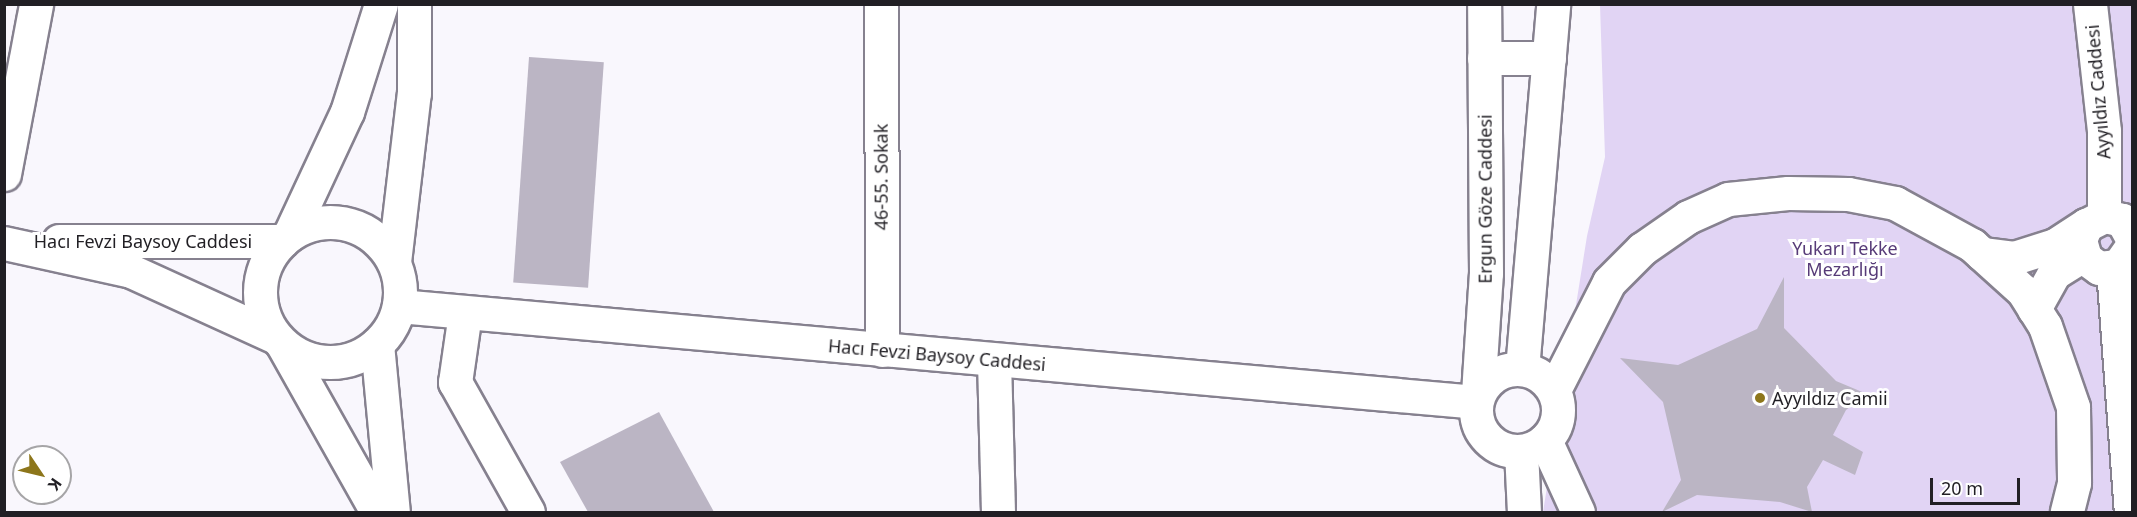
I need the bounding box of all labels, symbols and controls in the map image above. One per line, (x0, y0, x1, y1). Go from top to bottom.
street label: Ayyıldız Caddesi (2081, 24, 2115, 160)
street label: Ergun Göze Caddesi (1474, 114, 1496, 284)
street label: 46-55. Sokak (870, 124, 892, 230)
street label: Hacı Fevzi Baysoy Caddesi (34, 230, 252, 252)
park label: Yukarı Tekke Mezarlığı (1792, 238, 1898, 280)
street label: Hacı Fevzi Baysoy Caddesi (827, 335, 1047, 375)
place label: Ayyıldız Camii (1772, 387, 1888, 409)
marker: Ayyıldız Camii (1753, 391, 1767, 405)
north arrow (12, 445, 72, 505)
scale bar (1933, 466, 2023, 504)
text: K (43, 474, 67, 495)
text: 20 m (1941, 476, 1983, 500)

